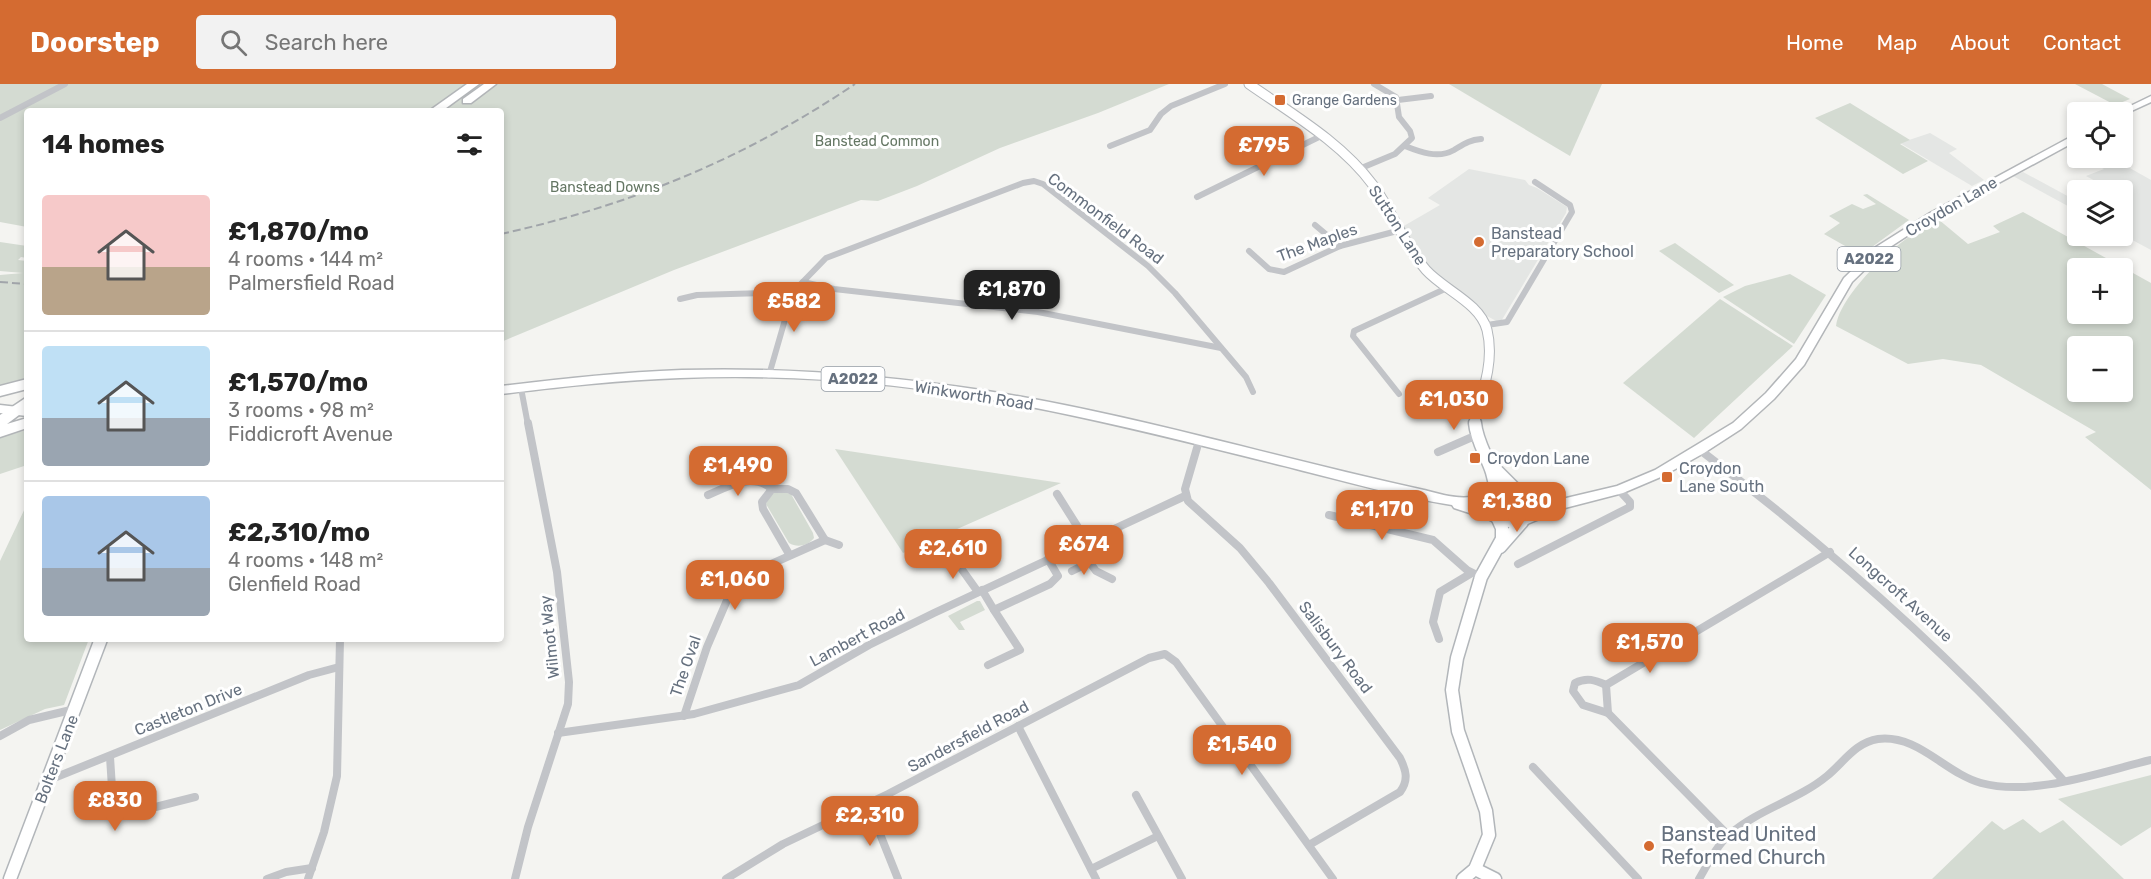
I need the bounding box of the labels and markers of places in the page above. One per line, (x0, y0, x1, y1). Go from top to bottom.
place label: Grange Gardens (1292, 92, 1397, 109)
marker: Grange Gardens (1273, 93, 1287, 107)
pin: £795 (1228, 126, 1300, 177)
place label: Banstead Preparatory School (1491, 224, 1634, 261)
marker: Banstead Preparatory School (1472, 235, 1486, 249)
pin: £1,870 (963, 270, 1061, 321)
pin: £582 (758, 282, 830, 333)
pin: £1,030 (1405, 380, 1503, 431)
pin: £1,490 (689, 446, 787, 497)
place label: Croydon Lane (1487, 449, 1590, 468)
marker: Croydon Lane (1468, 451, 1482, 465)
place label: Croydon Lane South (1679, 459, 1764, 496)
marker: Croydon Lane South (1660, 470, 1674, 484)
pin: £1,380 (1468, 482, 1566, 533)
pin: £1,170 (1333, 490, 1431, 541)
pin: £674 (1048, 525, 1120, 576)
pin: £2,610 (904, 529, 1002, 580)
pin: £1,060 (686, 560, 784, 611)
pin: £1,570 (1601, 623, 1699, 674)
pin: £1,540 (1193, 725, 1291, 776)
pin: £830 (79, 781, 151, 832)
pin: £2,310 (821, 796, 919, 847)
place label: Banstead United Reformed Church (1661, 822, 1826, 869)
marker: Banstead United Reformed Church (1642, 839, 1656, 853)

